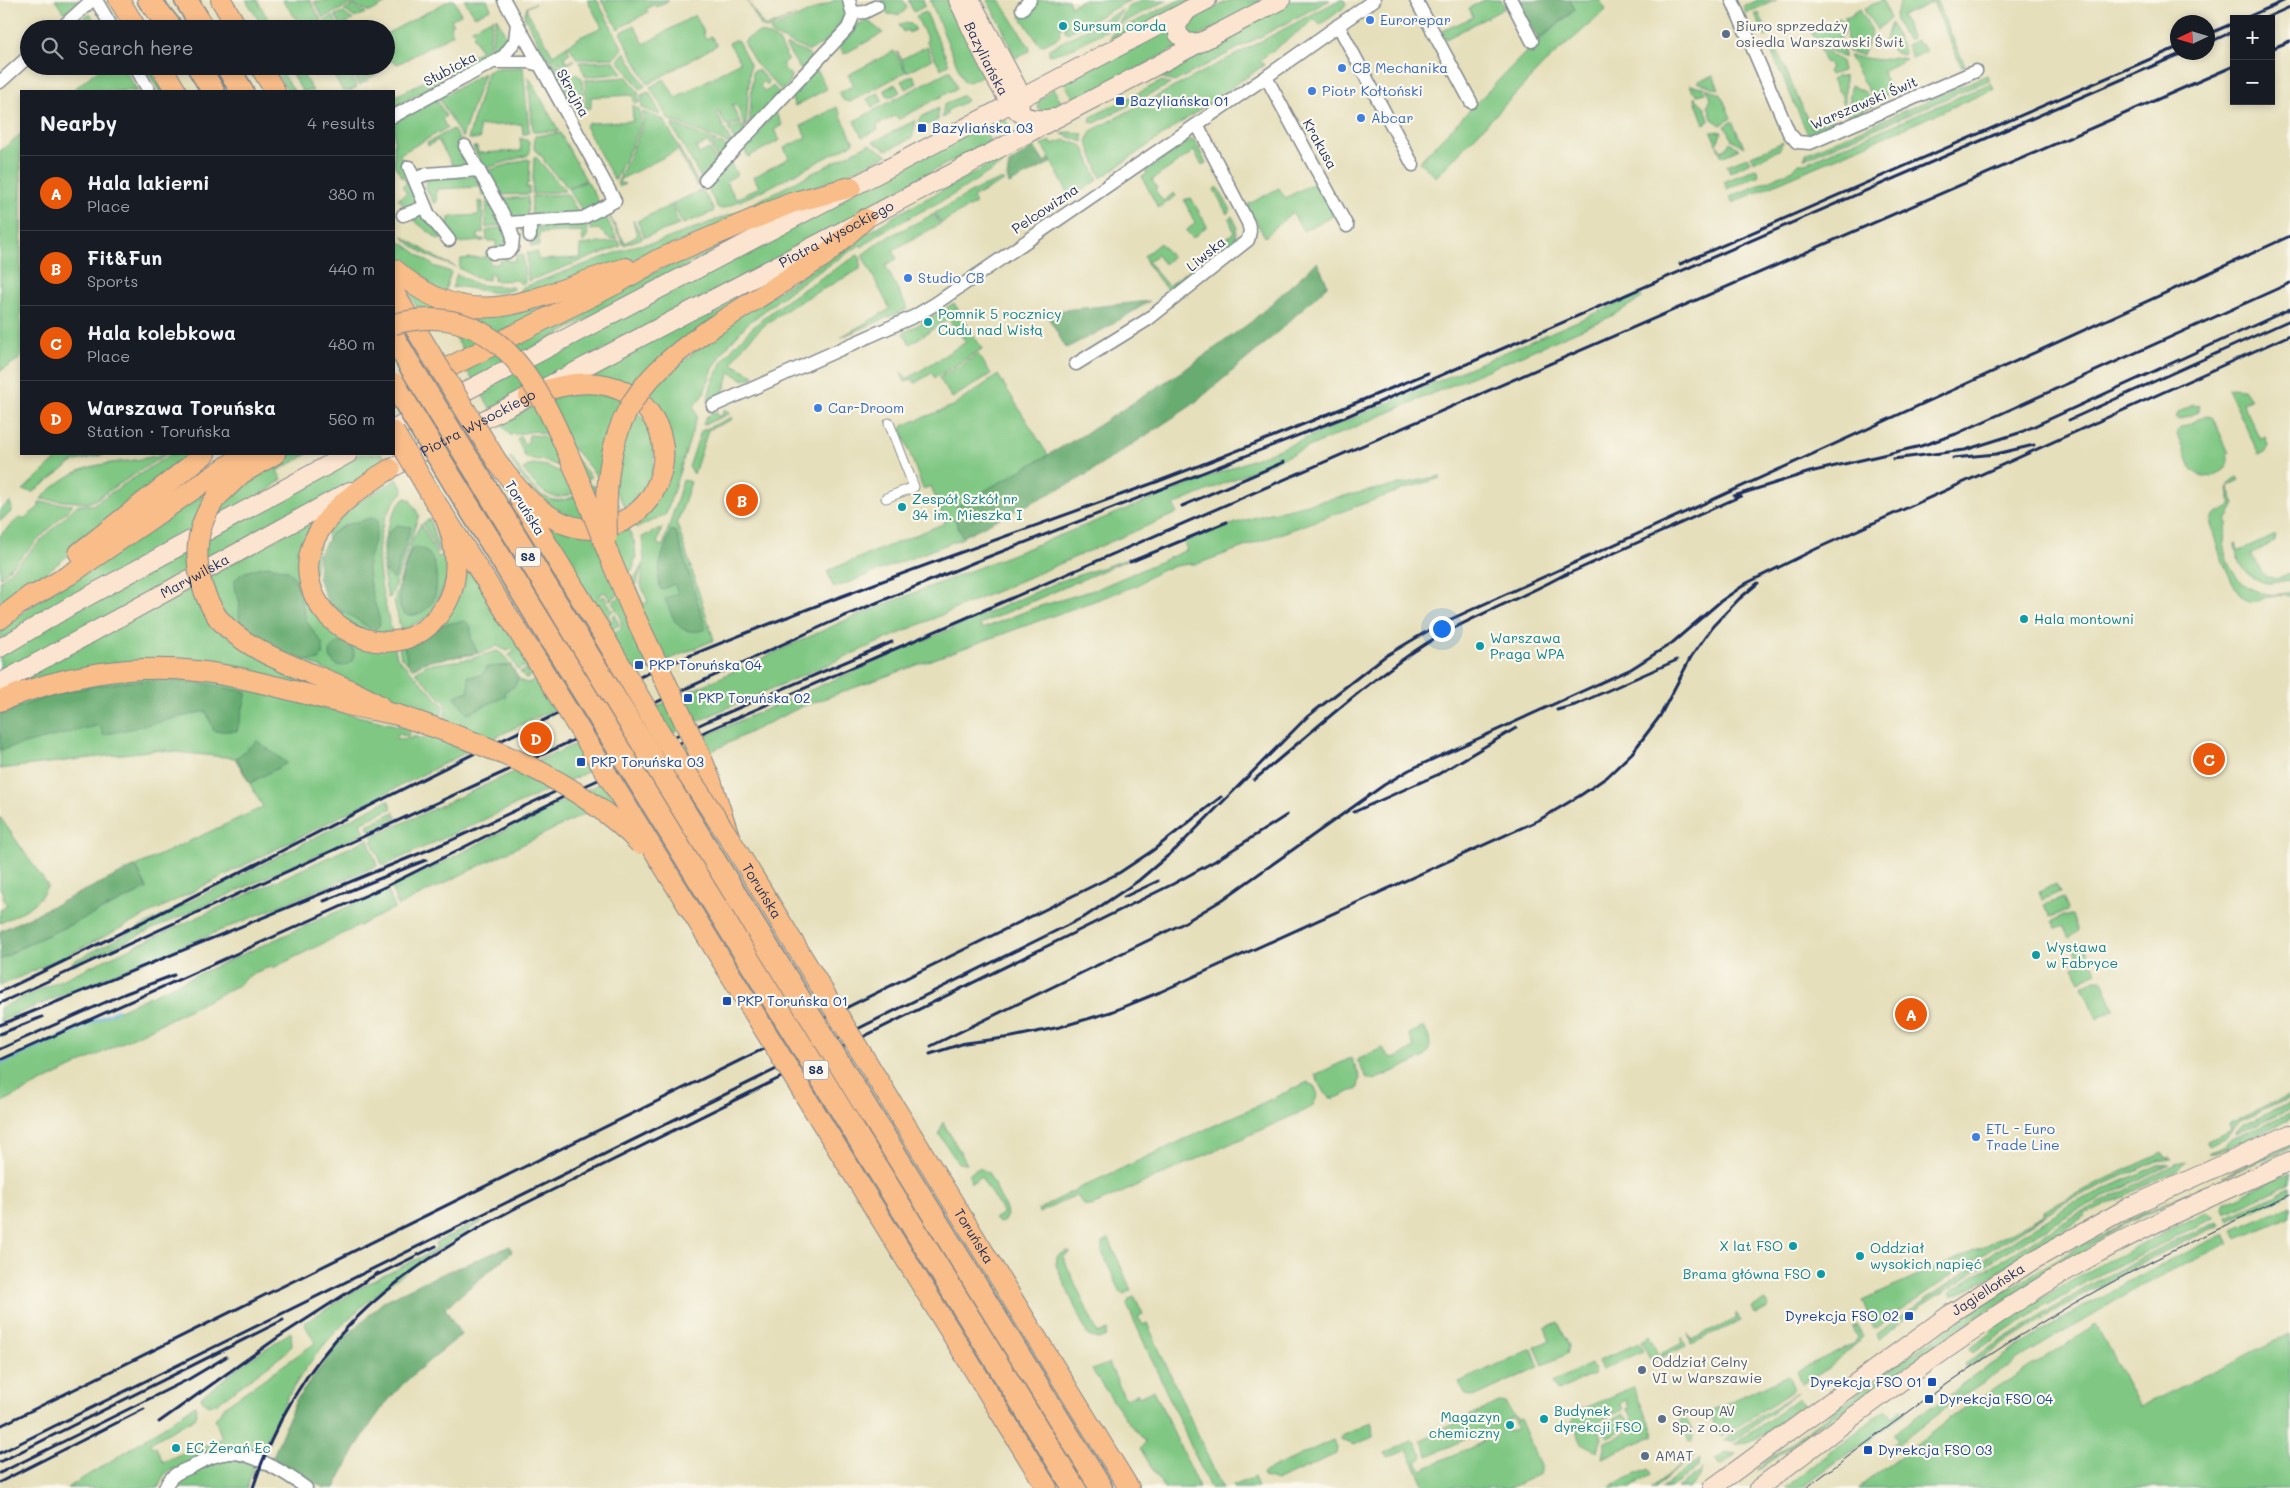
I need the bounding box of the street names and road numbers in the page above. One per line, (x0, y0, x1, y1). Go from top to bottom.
street label: Bazyliańska (960, 18, 1013, 99)
street label: Słubicka (420, 47, 480, 90)
street label: Skrajna (552, 65, 594, 120)
street label: Warszawski Świt (1807, 71, 1920, 134)
street label: Krakusa (1299, 115, 1342, 172)
street label: Pelcowizna (1008, 179, 1082, 238)
street label: Piotra Wysockiego (775, 196, 897, 272)
street label: Liwska (1182, 232, 1229, 275)
street label: Piotra Wysockiego (417, 384, 538, 461)
street label: Toruńska (501, 477, 550, 539)
road number: S8 (516, 548, 540, 566)
street label: Marywilska (157, 549, 232, 602)
street label: Toruńska (738, 860, 786, 922)
road number: S8 (804, 1060, 828, 1080)
street label: Toruńska (950, 1205, 999, 1267)
street label: Jagiellońska (1947, 1258, 2028, 1320)

